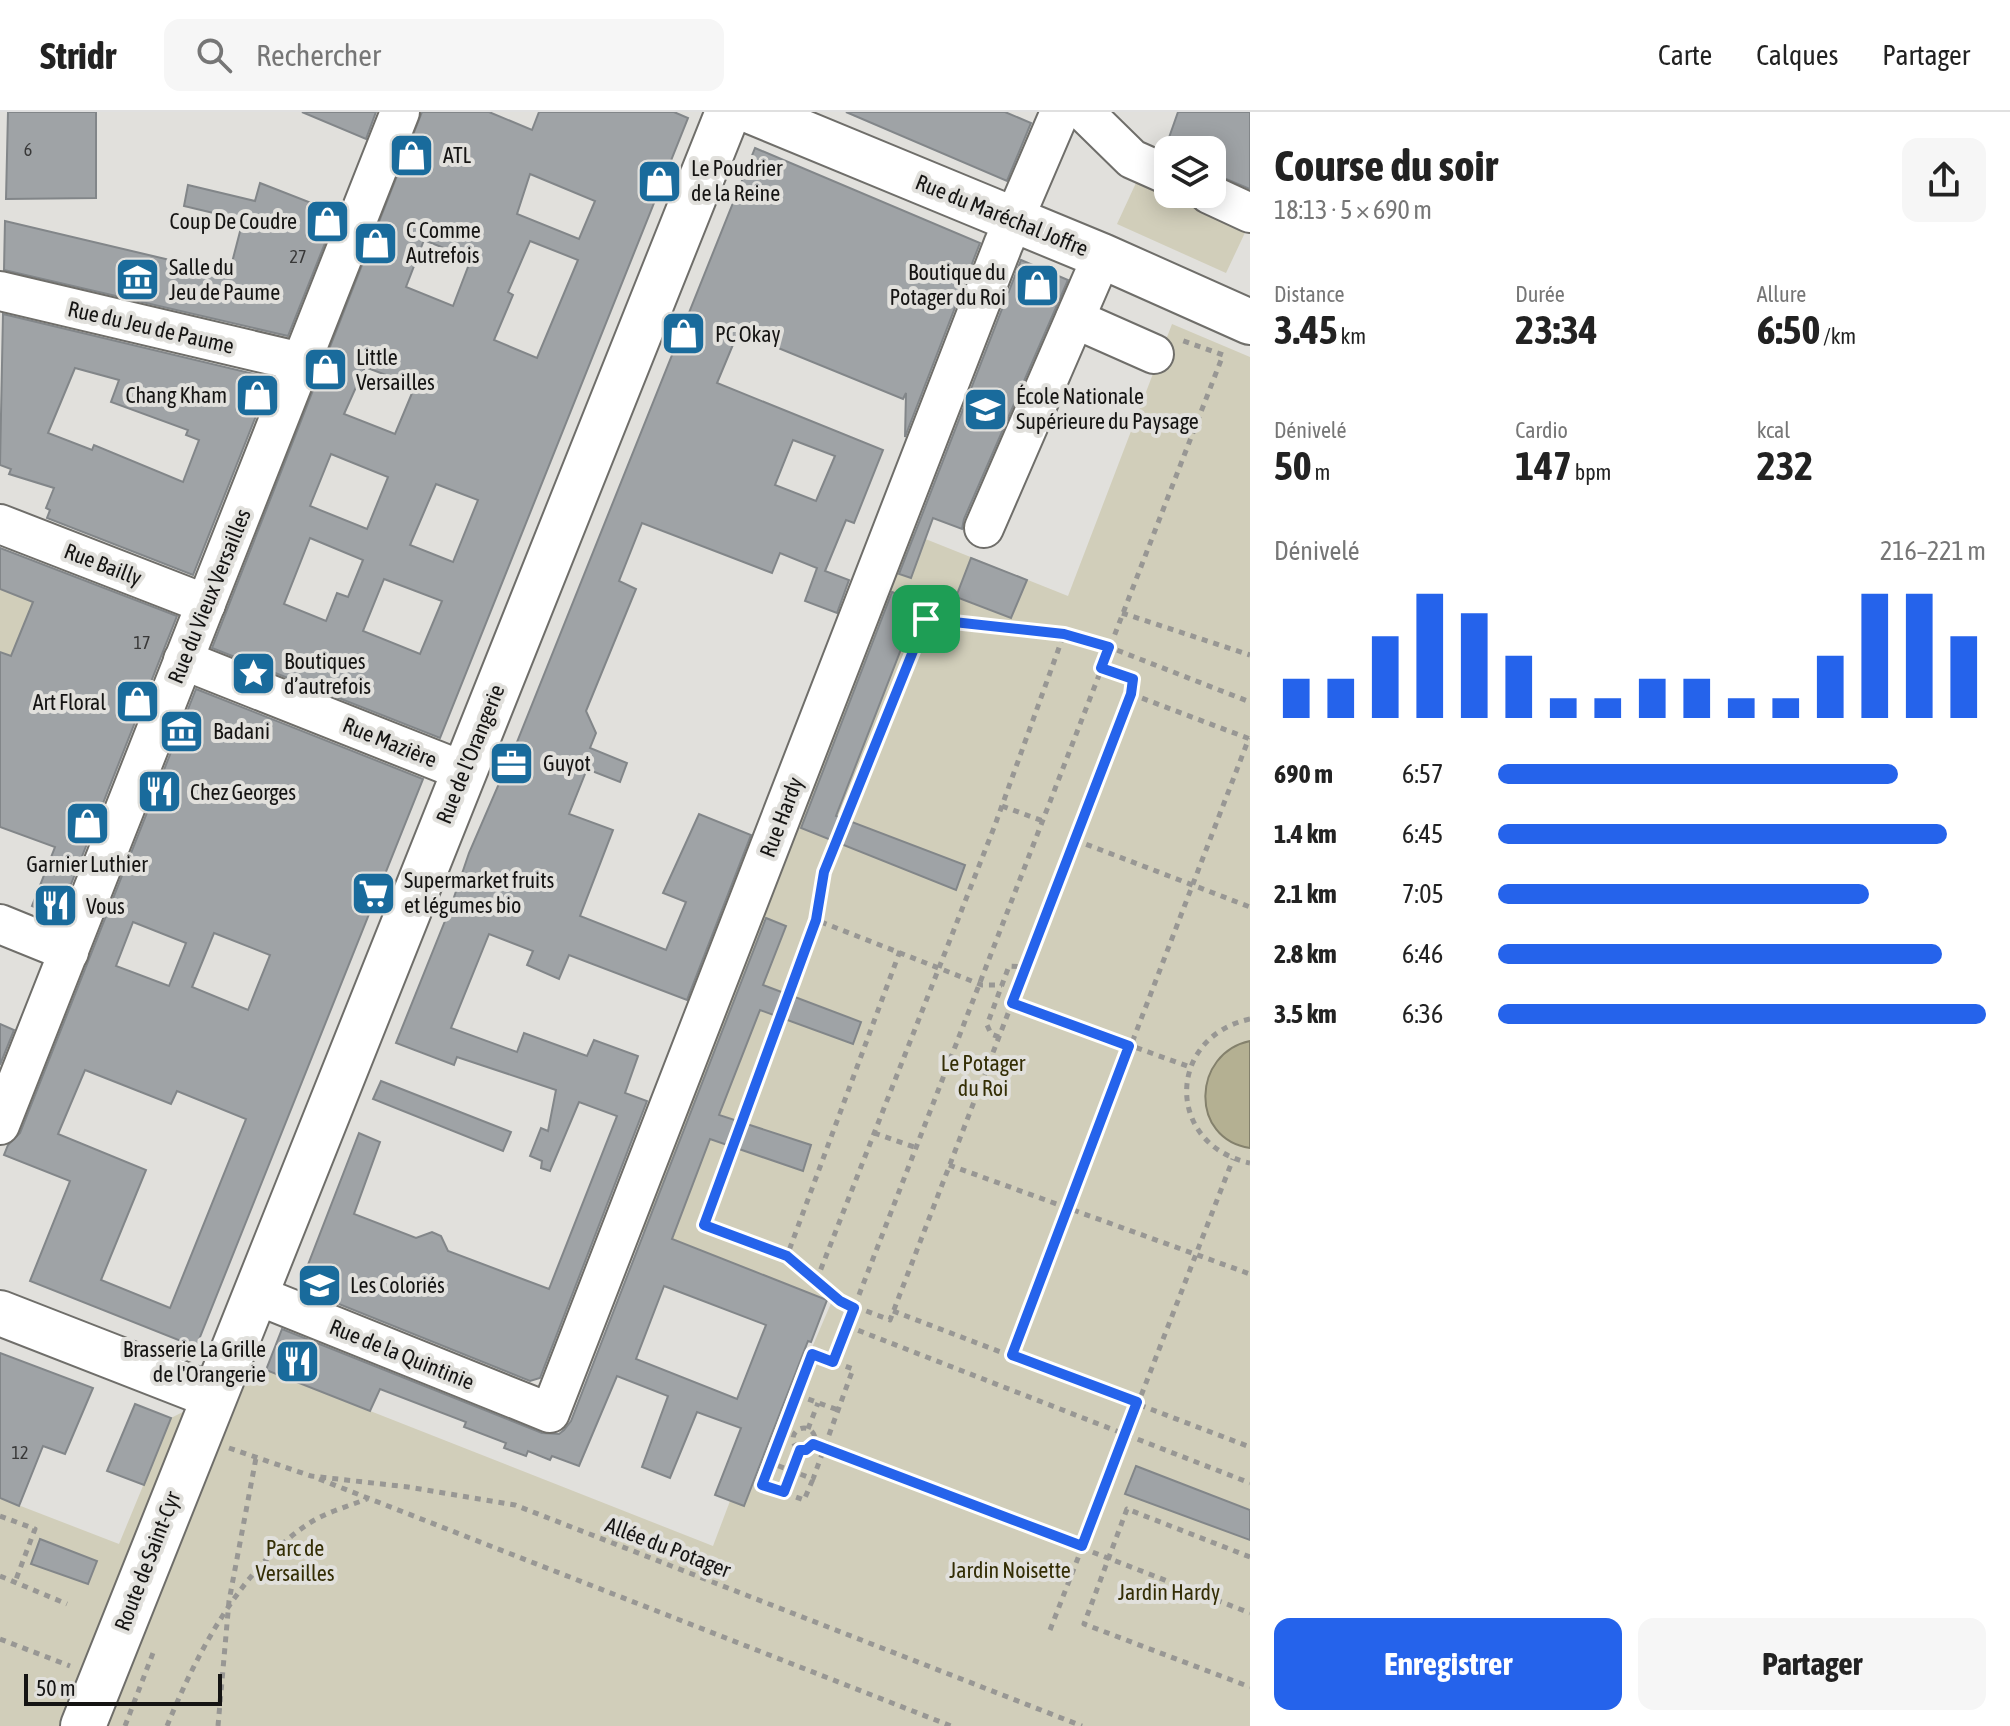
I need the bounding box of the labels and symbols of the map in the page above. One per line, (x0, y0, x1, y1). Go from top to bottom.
shop icon: ATL (388, 131, 436, 179)
house number: 6 (24, 139, 32, 160)
place label: ATL (443, 142, 472, 168)
place label: Le Poudrier de la Reine (691, 155, 783, 206)
shop icon: Le Poudrier de la Reine (636, 157, 684, 205)
street label: Rue du Maréchal Joffre (912, 169, 1092, 261)
shop icon: Coup De Coudre (304, 197, 352, 245)
place label: Coup De Coudre (170, 208, 297, 234)
place label: C Comme Autrefois (406, 217, 481, 268)
shop icon: C Comme Autrefois (351, 219, 399, 267)
house number: 27 (290, 246, 306, 267)
place label: Salle du Jeu de Paume (169, 254, 280, 305)
museum icon: Salle du Jeu de Paume (114, 256, 162, 304)
place label: Boutique du Potager du Roi (890, 259, 1006, 310)
shop icon: Boutique du Potager du Roi (1013, 261, 1061, 309)
street label: Rue du Jeu de Paume (65, 295, 237, 359)
shop icon: PC Okay (660, 310, 708, 358)
place label: PC Okay (715, 321, 781, 347)
place label: Little Versailles (356, 344, 435, 395)
shop icon: Little Versailles (301, 346, 349, 394)
shop icon: Chang Kham (234, 371, 282, 419)
place label: Chang Kham (126, 382, 227, 408)
place label: École Nationale Supérieure du Paysage (1016, 383, 1199, 434)
school or university icon: École Nationale Supérieure du Paysage (961, 385, 1009, 433)
street label: Rue du Vieux Versailles (162, 505, 256, 687)
street label: Rue Bailly (61, 537, 145, 591)
pin (892, 585, 960, 653)
house number: 17 (134, 632, 150, 653)
place label: Boutiques d’autrefois (284, 648, 371, 699)
place icon: Boutiques d’autrefois (229, 650, 277, 698)
shop icon: Art Floral (113, 678, 161, 726)
street label: Rue de l'Orangerie (430, 681, 510, 827)
place label: Art Floral (33, 689, 106, 715)
museum icon: Badani (158, 707, 206, 755)
street label: Rue Mazière (339, 711, 441, 773)
place label: Badani (213, 718, 270, 744)
office icon: Guyot (488, 739, 536, 787)
place label: Guyot (543, 750, 591, 776)
restaurant icon: Chez Georges (135, 768, 183, 816)
street label: Rue Hardy (754, 773, 808, 861)
place label: Chez Georges (190, 779, 296, 805)
shop icon: Garnier Luthier (63, 799, 111, 847)
place label: Garnier Luthier (26, 851, 148, 877)
place label: Supermarket fruits et légumes bio (404, 867, 554, 918)
supermarket icon: Supermarket fruits et légumes bio (349, 869, 397, 917)
restaurant icon: Vous (31, 882, 79, 930)
place label: Vous (86, 893, 125, 919)
park label: Le Potager du Roi (941, 1050, 1026, 1101)
school or university icon: Les Coloriés (295, 1261, 343, 1309)
place label: Les Coloriés (350, 1272, 445, 1298)
street label: Rue de la Quintinie (326, 1313, 478, 1395)
place label: Brasserie La Grille de l'Orangerie (123, 1336, 266, 1387)
restaurant icon: Brasserie La Grille de l'Orangerie (273, 1338, 321, 1386)
house number: 12 (12, 1442, 28, 1463)
street label: Route de Saint-Cyr (109, 1487, 186, 1634)
street label: Allée du Potager (602, 1511, 735, 1583)
park label: Parc de Versailles (256, 1535, 335, 1586)
park label: Jardin Noisette (949, 1557, 1071, 1583)
park label: Jardin Hardy (1118, 1579, 1220, 1605)
scale bar (24, 1670, 222, 1706)

